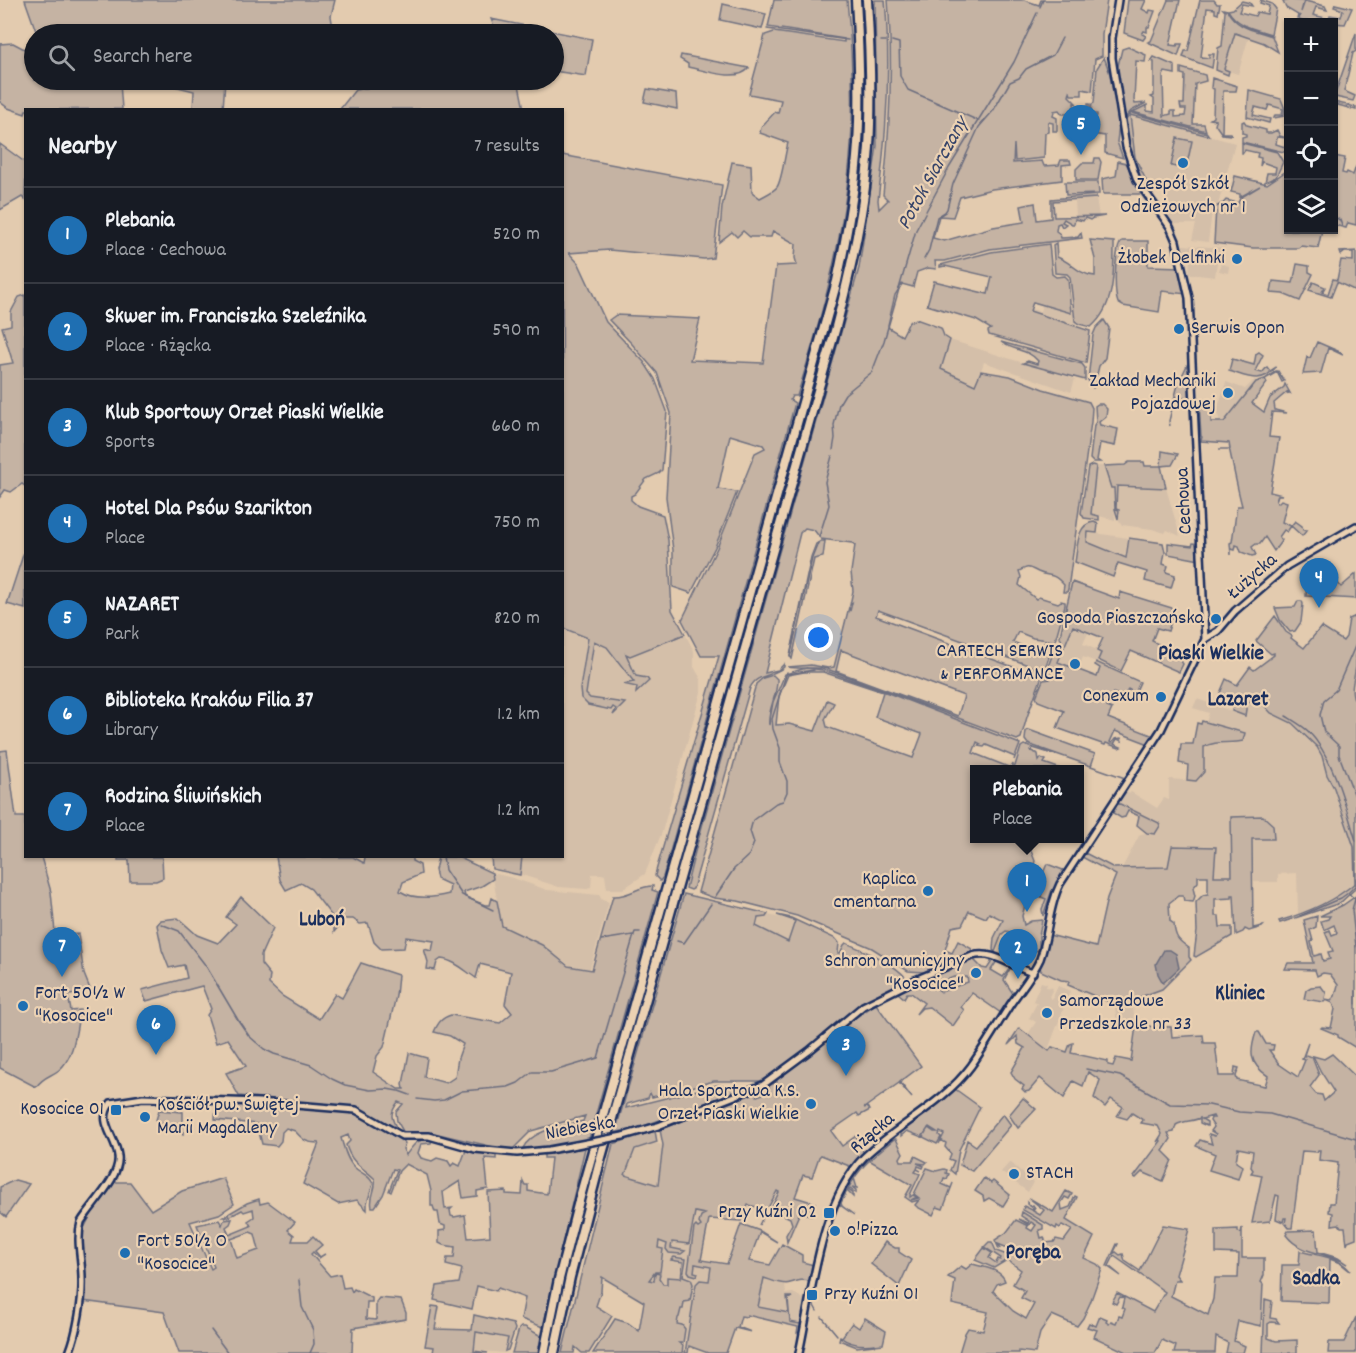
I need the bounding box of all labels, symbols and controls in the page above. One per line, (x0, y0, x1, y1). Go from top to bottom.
map controls (1284, 18, 1338, 234)
button: + (1284, 18, 1338, 72)
search box (24, 24, 564, 90)
icon: search (45, 41, 78, 74)
text: Search here (93, 42, 192, 73)
button: − (1284, 72, 1338, 126)
pin: 5 (1062, 106, 1100, 155)
water label: Potok Siarczany (891, 110, 979, 236)
button: locate (1284, 126, 1338, 180)
text: Nearby (48, 129, 116, 166)
text: 7 results (474, 133, 540, 161)
marker: Zespół Szkół Odzieżowych nr 1 (1176, 156, 1190, 170)
place label: Zespół Szkół Odzieżowych nr 1 (1120, 171, 1246, 222)
button: layers (1284, 180, 1338, 234)
text: Plebania (105, 206, 174, 237)
text: 1 (65, 221, 70, 249)
text: 520 m (493, 221, 540, 249)
text: Place · Cechowa (105, 237, 226, 265)
place label: Żłobek Delfinki (1118, 245, 1225, 273)
marker: Żłobek Delfinki (1230, 252, 1244, 266)
text: Skwer im. Franciszka Szeleźnika (105, 302, 366, 333)
place label: Serwis Opon (1191, 315, 1284, 343)
text: 2 (63, 317, 72, 345)
text: 590 m (492, 317, 540, 345)
marker: Serwis Opon (1172, 322, 1186, 336)
text: Place · Rżącka (105, 333, 211, 361)
place label: Zakład Mechaniki Pojazdowej (1089, 368, 1216, 419)
marker: Zakład Mechaniki Pojazdowej (1221, 386, 1235, 400)
text: Klub Sportowy Orzeł Piaski Wielkie (105, 398, 384, 429)
text: 3 (63, 413, 72, 441)
text: 660 m (491, 413, 540, 441)
text: Sports (105, 429, 155, 457)
street label: Cechowa (1169, 466, 1201, 535)
text: Hotel Dla Psów Szarikton (105, 494, 312, 525)
text: 4 (63, 509, 72, 537)
text: 750 m (494, 509, 540, 537)
text: Place (105, 525, 145, 553)
street label: Łużycka (1221, 547, 1285, 607)
pin: 4 (1300, 558, 1338, 608)
text: NAZARET (105, 590, 179, 621)
text: 5 (63, 605, 72, 633)
text: 820 m (494, 605, 540, 633)
place label: Gospoda Piaszczańska (1037, 605, 1205, 633)
marker: Gospoda Piaszczańska (1209, 612, 1223, 626)
text: Park (105, 621, 139, 649)
your location (804, 623, 833, 652)
place label: CARTECH SERWIS & PERFORMANCE (937, 638, 1063, 689)
district label: Piaski Wielkie (1158, 639, 1264, 670)
marker: CARTECH SERWIS & PERFORMANCE (1068, 657, 1082, 671)
place label: Conexum (1082, 683, 1149, 711)
text: Biblioteka Kraków Filia 37 (105, 686, 314, 717)
district label: Lazaret (1207, 686, 1269, 716)
marker: Conexum (1154, 690, 1168, 704)
text: 6 (63, 701, 72, 729)
text: 1.2 km (497, 701, 540, 729)
text: Library (105, 717, 158, 745)
popup (970, 765, 1084, 843)
text: Plebania (992, 775, 1062, 806)
text: Rodzina Śliwińskich (105, 782, 262, 813)
text: 7 (64, 797, 71, 825)
text: 1.2 km (497, 797, 540, 825)
text: Place (992, 806, 1032, 834)
text: Place (105, 813, 145, 841)
pin: 1 (1008, 862, 1046, 912)
place label: Kaplica cmentarna (833, 866, 917, 917)
marker: Kaplica cmentarna (921, 884, 935, 898)
district label: Luboń (299, 906, 345, 936)
pin: 7 (42, 928, 82, 977)
pin: 2 (998, 930, 1038, 979)
place label: Schron amunicyjny "Kosocice" (824, 948, 965, 999)
marker: Schron amunicyjny "Kosocice" (969, 966, 983, 980)
place label: Fort 50½ W "Kosocice" (35, 980, 126, 1031)
district label: Kliniec (1215, 980, 1265, 1010)
place label: Samorządowe Przedszkole nr 33 (1059, 988, 1192, 1039)
marker: Fort 50½ W "Kosocice" (16, 999, 30, 1013)
pin: 6 (136, 1006, 176, 1055)
marker: Samorządowe Przedszkole nr 33 (1040, 1006, 1054, 1020)
pin: 3 (826, 1026, 866, 1076)
place label: Hala Sportowa K.S. Orzeł Piaski Wielkie (658, 1078, 799, 1129)
place label: Kościół pw. Świętej Marii Magdaleny (157, 1092, 299, 1143)
place label: Kosocice 01 (20, 1096, 104, 1124)
marker: Hala Sportowa K.S. Orzeł Piaski Wielkie (804, 1097, 818, 1111)
marker: Kosocice 01 (109, 1103, 123, 1117)
street label: Rżącka (844, 1106, 902, 1162)
street label: Niebieska (543, 1109, 617, 1149)
marker: Kościół pw. Świętej Marii Magdaleny (138, 1110, 152, 1124)
place label: STACH (1026, 1160, 1074, 1188)
marker: STACH (1007, 1167, 1021, 1181)
place label: Przy Kuźni 02 (718, 1199, 817, 1227)
marker: Przy Kuźni 02 (822, 1206, 836, 1220)
place label: o!Pizza (847, 1217, 898, 1245)
marker: o!Pizza (828, 1224, 842, 1238)
place label: Fort 50½ O "Kosocice" (137, 1228, 227, 1279)
district label: Poręba (1006, 1239, 1062, 1269)
marker: Fort 50½ O "Kosocice" (118, 1246, 132, 1260)
district label: Sadka (1292, 1265, 1341, 1295)
place label: Przy Kuźni 01 (824, 1281, 918, 1309)
marker: Przy Kuźni 01 (805, 1288, 819, 1302)

